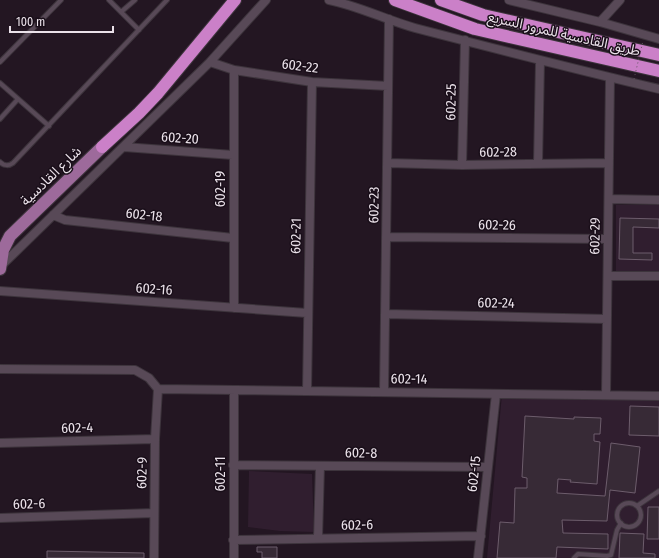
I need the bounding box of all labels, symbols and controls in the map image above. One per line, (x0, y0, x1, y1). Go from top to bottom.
scale bar (10, 8, 113, 34)
street label: طريق القادسية للمرور السريع (486, 8, 642, 62)
text: 100 m (16, 15, 45, 29)
street label: 602-22 (281, 55, 319, 77)
street label: 602-25 (442, 83, 460, 121)
street label: 602-20 (160, 128, 200, 148)
street label: شارع القادسية (17, 143, 86, 211)
street label: 602-28 (479, 143, 517, 161)
street label: 602-19 (212, 170, 229, 207)
street label: 602-23 (365, 186, 383, 224)
street label: 602-18 (125, 205, 163, 225)
street label: 602-26 (478, 216, 516, 234)
street label: 602-29 (586, 217, 604, 255)
street label: 602-21 (287, 218, 305, 254)
street label: 602-16 (135, 279, 173, 299)
street label: 602-24 (477, 294, 515, 312)
street label: 602-14 (391, 370, 428, 388)
street label: 602-4 (61, 419, 94, 437)
street label: 602-8 (345, 444, 377, 462)
street label: 602-15 (464, 455, 484, 493)
street label: 602-11 (212, 456, 229, 492)
street label: 602-9 (133, 457, 151, 489)
street label: 602-6 (13, 495, 46, 513)
street label: 602-6 (341, 516, 373, 534)

